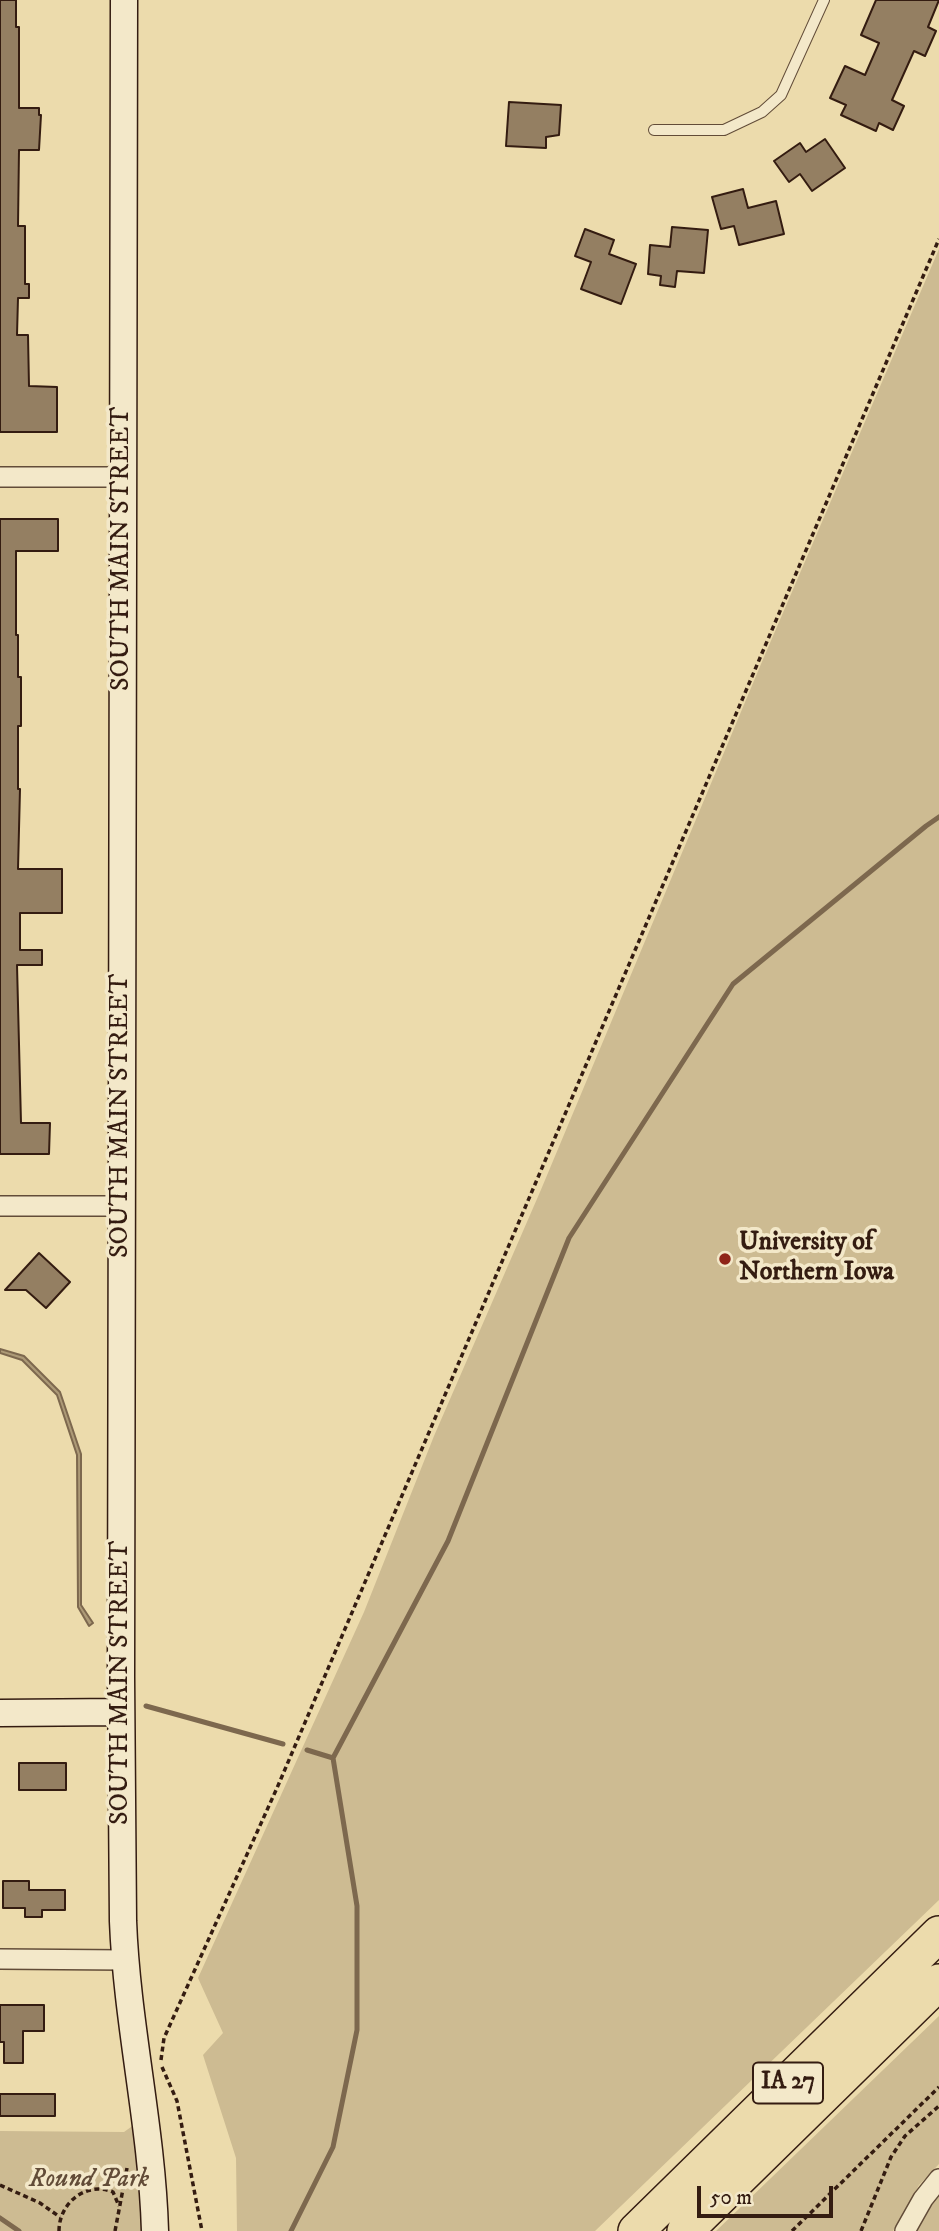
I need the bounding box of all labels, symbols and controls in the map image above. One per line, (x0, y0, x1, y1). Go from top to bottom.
street label: SOUTH MAIN STREET (107, 407, 139, 691)
street label: SOUTH MAIN STREET (106, 974, 138, 1258)
place label: University of Northern Iowa (739, 1228, 894, 1290)
marker: University of Northern Iowa (717, 1251, 733, 1267)
street label: SOUTH MAIN STREET (106, 1541, 138, 1825)
road number: IA 27 (753, 2062, 823, 2104)
park label: Round Park (29, 2165, 149, 2197)
scale bar (701, 2172, 838, 2216)
text: 50 m (710, 2185, 752, 2211)

